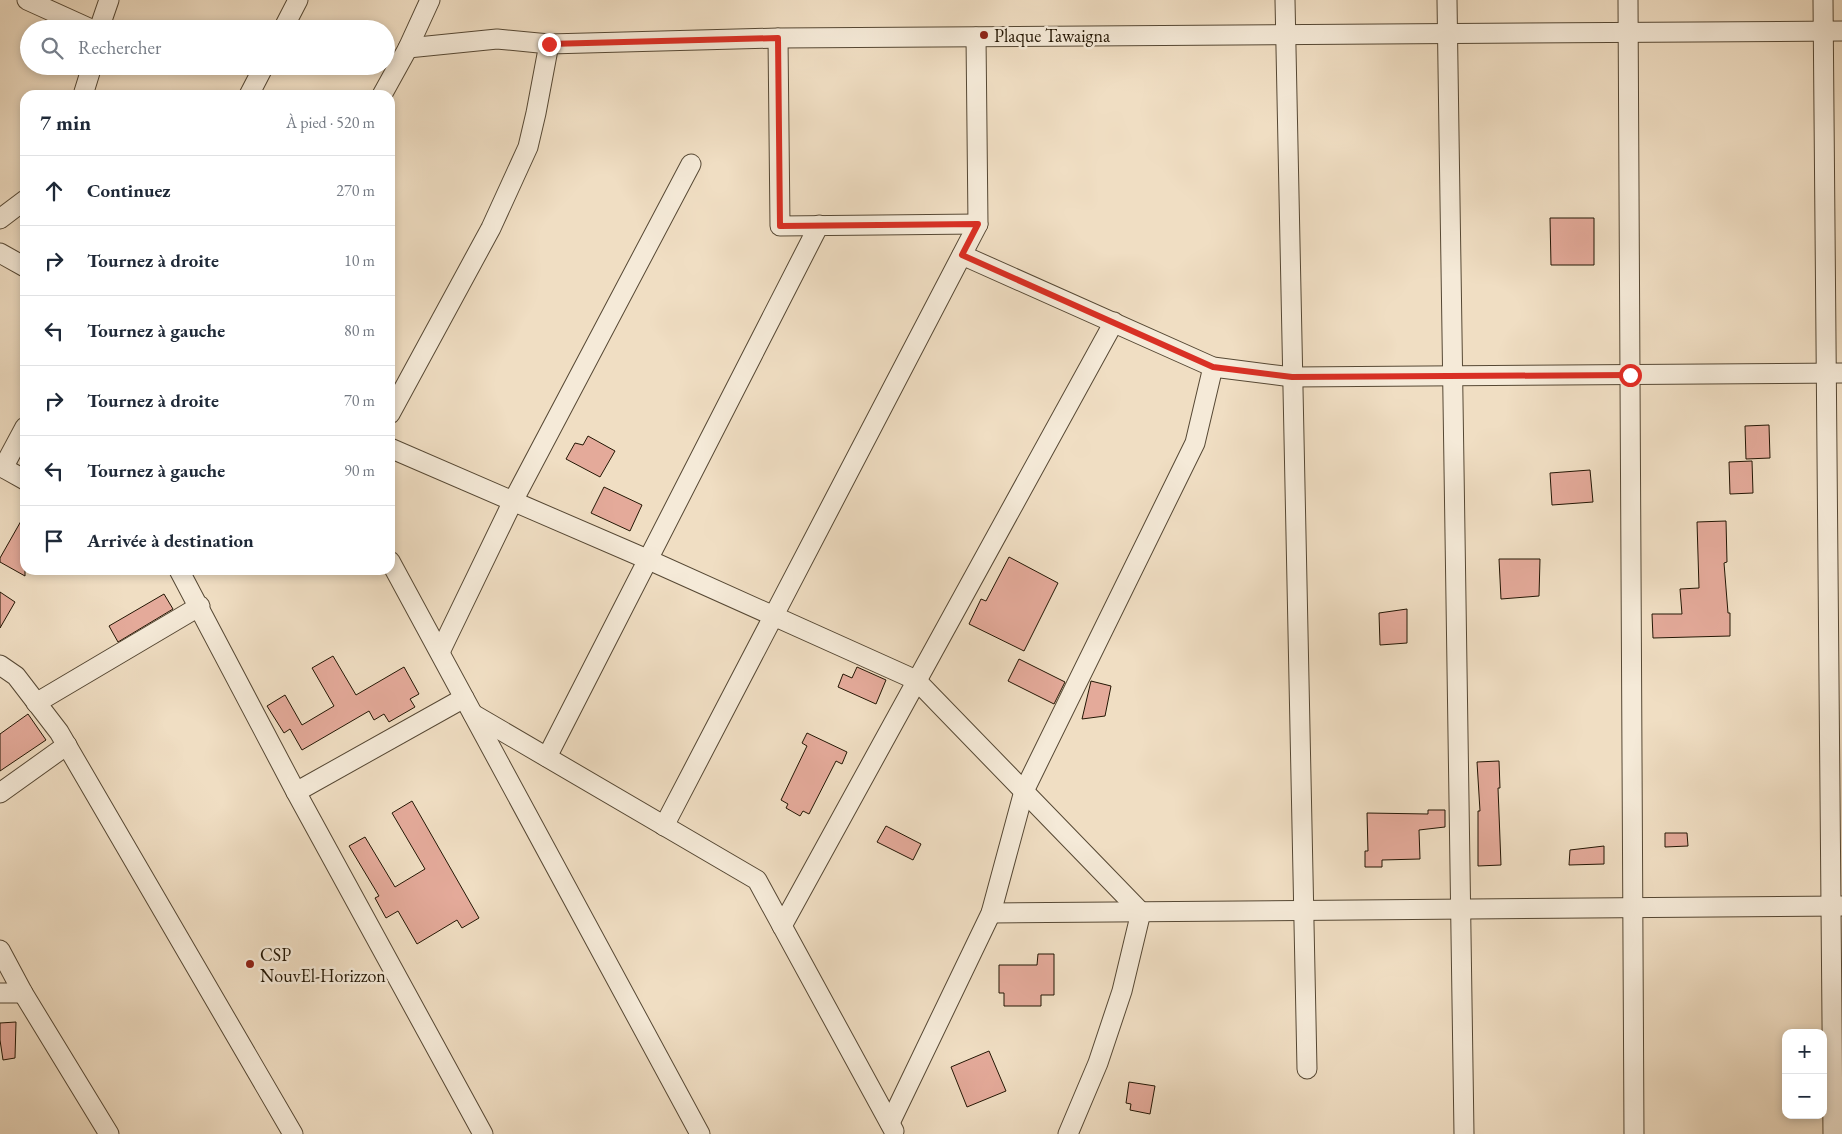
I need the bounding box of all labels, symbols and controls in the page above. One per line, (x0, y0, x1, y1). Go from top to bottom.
search box (20, 20, 395, 75)
place label: Plaque Tawaigna (994, 24, 1111, 47)
marker: Plaque Tawaigna (978, 29, 990, 41)
route end (538, 33, 561, 56)
icon: search (38, 34, 66, 62)
text: Rechercher (78, 35, 161, 60)
text: 7 min (40, 109, 91, 136)
text: À pied · 520 m (286, 112, 375, 133)
icon: ahead (40, 177, 68, 205)
text: Continuez (87, 178, 171, 203)
text: 270 m (336, 180, 375, 201)
icon: right (40, 247, 68, 275)
text: Tournez à droite (87, 248, 219, 273)
text: 10 m (344, 250, 375, 271)
icon: left (40, 317, 68, 345)
text: Tournez à gauche (87, 318, 225, 343)
text: 80 m (344, 320, 375, 341)
route start (1619, 364, 1642, 387)
icon: right (40, 387, 68, 415)
text: Tournez à droite (87, 388, 219, 413)
text: 70 m (344, 390, 375, 411)
icon: left (40, 457, 68, 485)
text: Tournez à gauche (87, 458, 225, 483)
text: 90 m (344, 460, 375, 481)
icon: arrive (40, 527, 68, 555)
text: Arrivée à destination (87, 528, 254, 553)
place label: CSP NouvEl-Horizzon (260, 943, 386, 987)
marker: CSP NouvEl-Horizzon (244, 958, 256, 970)
map controls (1782, 1029, 1827, 1119)
button: + (1782, 1029, 1827, 1074)
button: − (1782, 1074, 1827, 1119)

